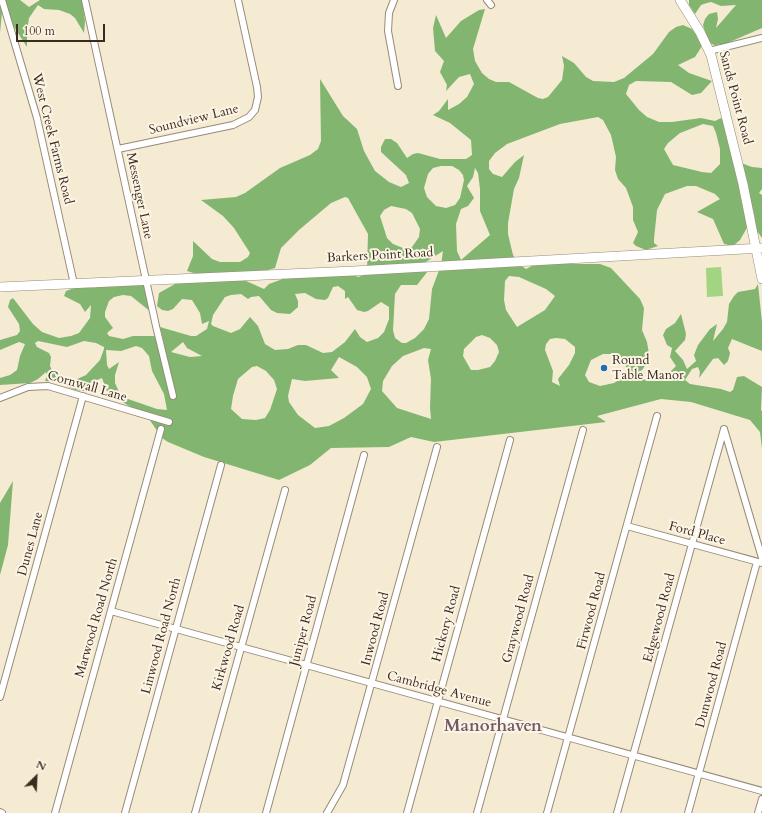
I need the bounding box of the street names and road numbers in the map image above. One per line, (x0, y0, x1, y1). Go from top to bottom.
street label: Sands Point Road (715, 50, 755, 146)
street label: West Creek Farms Road (28, 72, 76, 206)
street label: Soundview Lane (148, 101, 240, 139)
street label: Messenger Lane (122, 151, 156, 241)
street label: Barkers Point Road (326, 245, 434, 267)
street label: Cornwall Lane (45, 368, 129, 406)
street label: Dunes Lane (15, 510, 47, 578)
street label: Ford Place (667, 519, 727, 549)
street label: Marwood Road North (72, 556, 122, 680)
street label: Firwood Road (574, 571, 610, 651)
street label: Edgewood Road (641, 572, 679, 664)
street label: Graywood Road (500, 573, 538, 665)
street label: Linwood Road North (139, 576, 185, 696)
street label: Hickory Road (429, 584, 465, 664)
street label: Inwood Road (359, 591, 393, 667)
street label: Juniper Road (287, 594, 321, 668)
street label: Kirkwood Road (209, 603, 249, 693)
street label: Dunwood Road (693, 640, 731, 730)
street label: Cambridge Avenue (385, 669, 493, 711)

